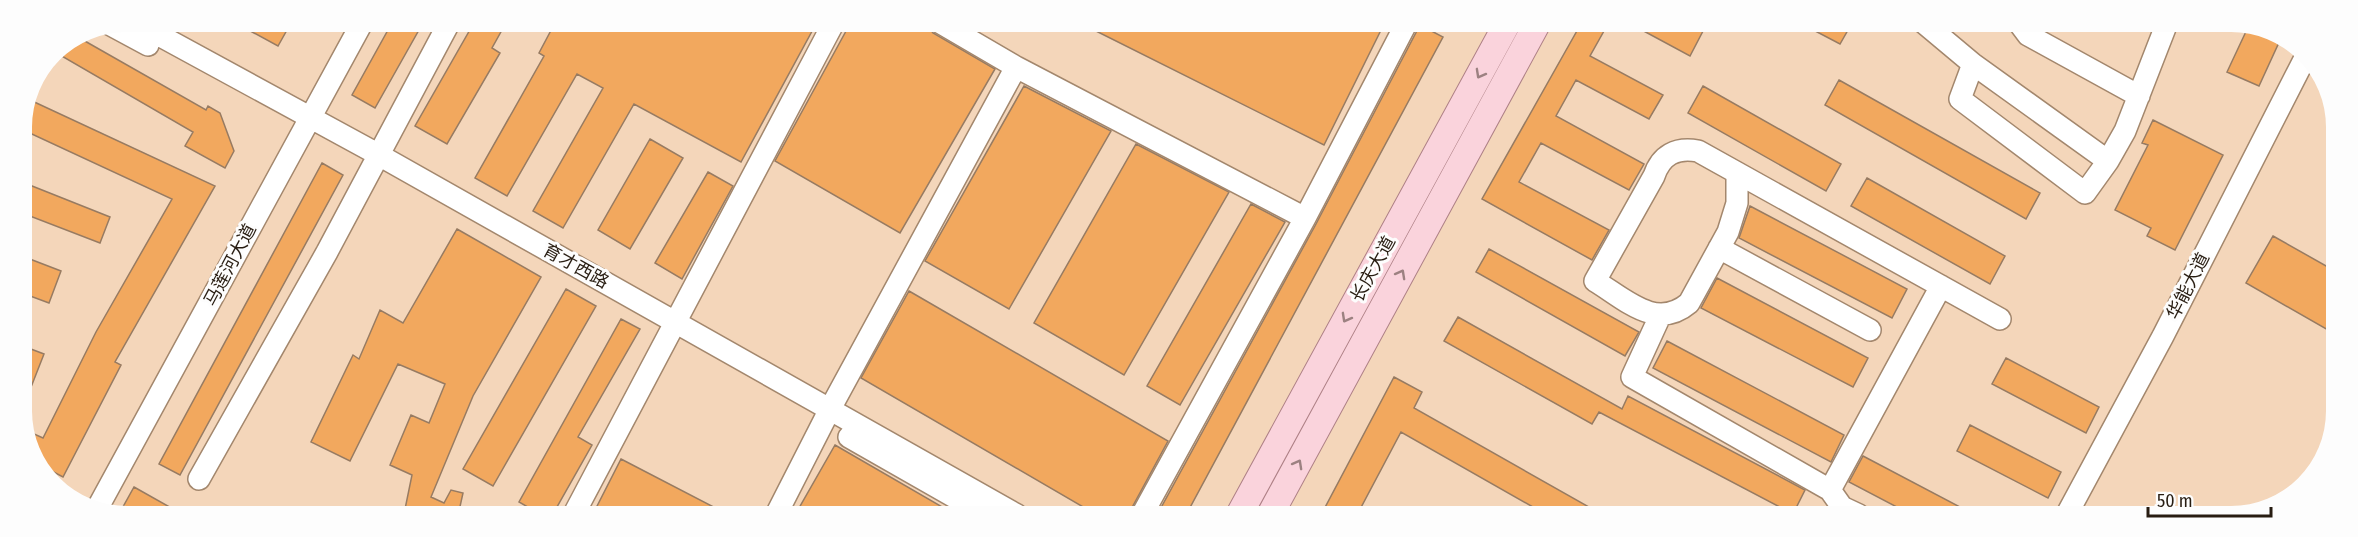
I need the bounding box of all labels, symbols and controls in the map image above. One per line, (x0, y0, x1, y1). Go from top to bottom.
one-way arrow (1476, 67, 1487, 78)
street label: 马莲河大道 (199, 220, 261, 310)
street label: 长庆大道 (1346, 232, 1400, 306)
street label: 育才西路 (539, 239, 613, 293)
street label: 华能大道 (2162, 249, 2214, 323)
one-way arrow (1394, 270, 1405, 280)
one-way arrow (1342, 312, 1353, 323)
one-way arrow (1291, 459, 1302, 470)
scale bar (2148, 480, 2271, 518)
text: 50 m (2157, 490, 2193, 512)

